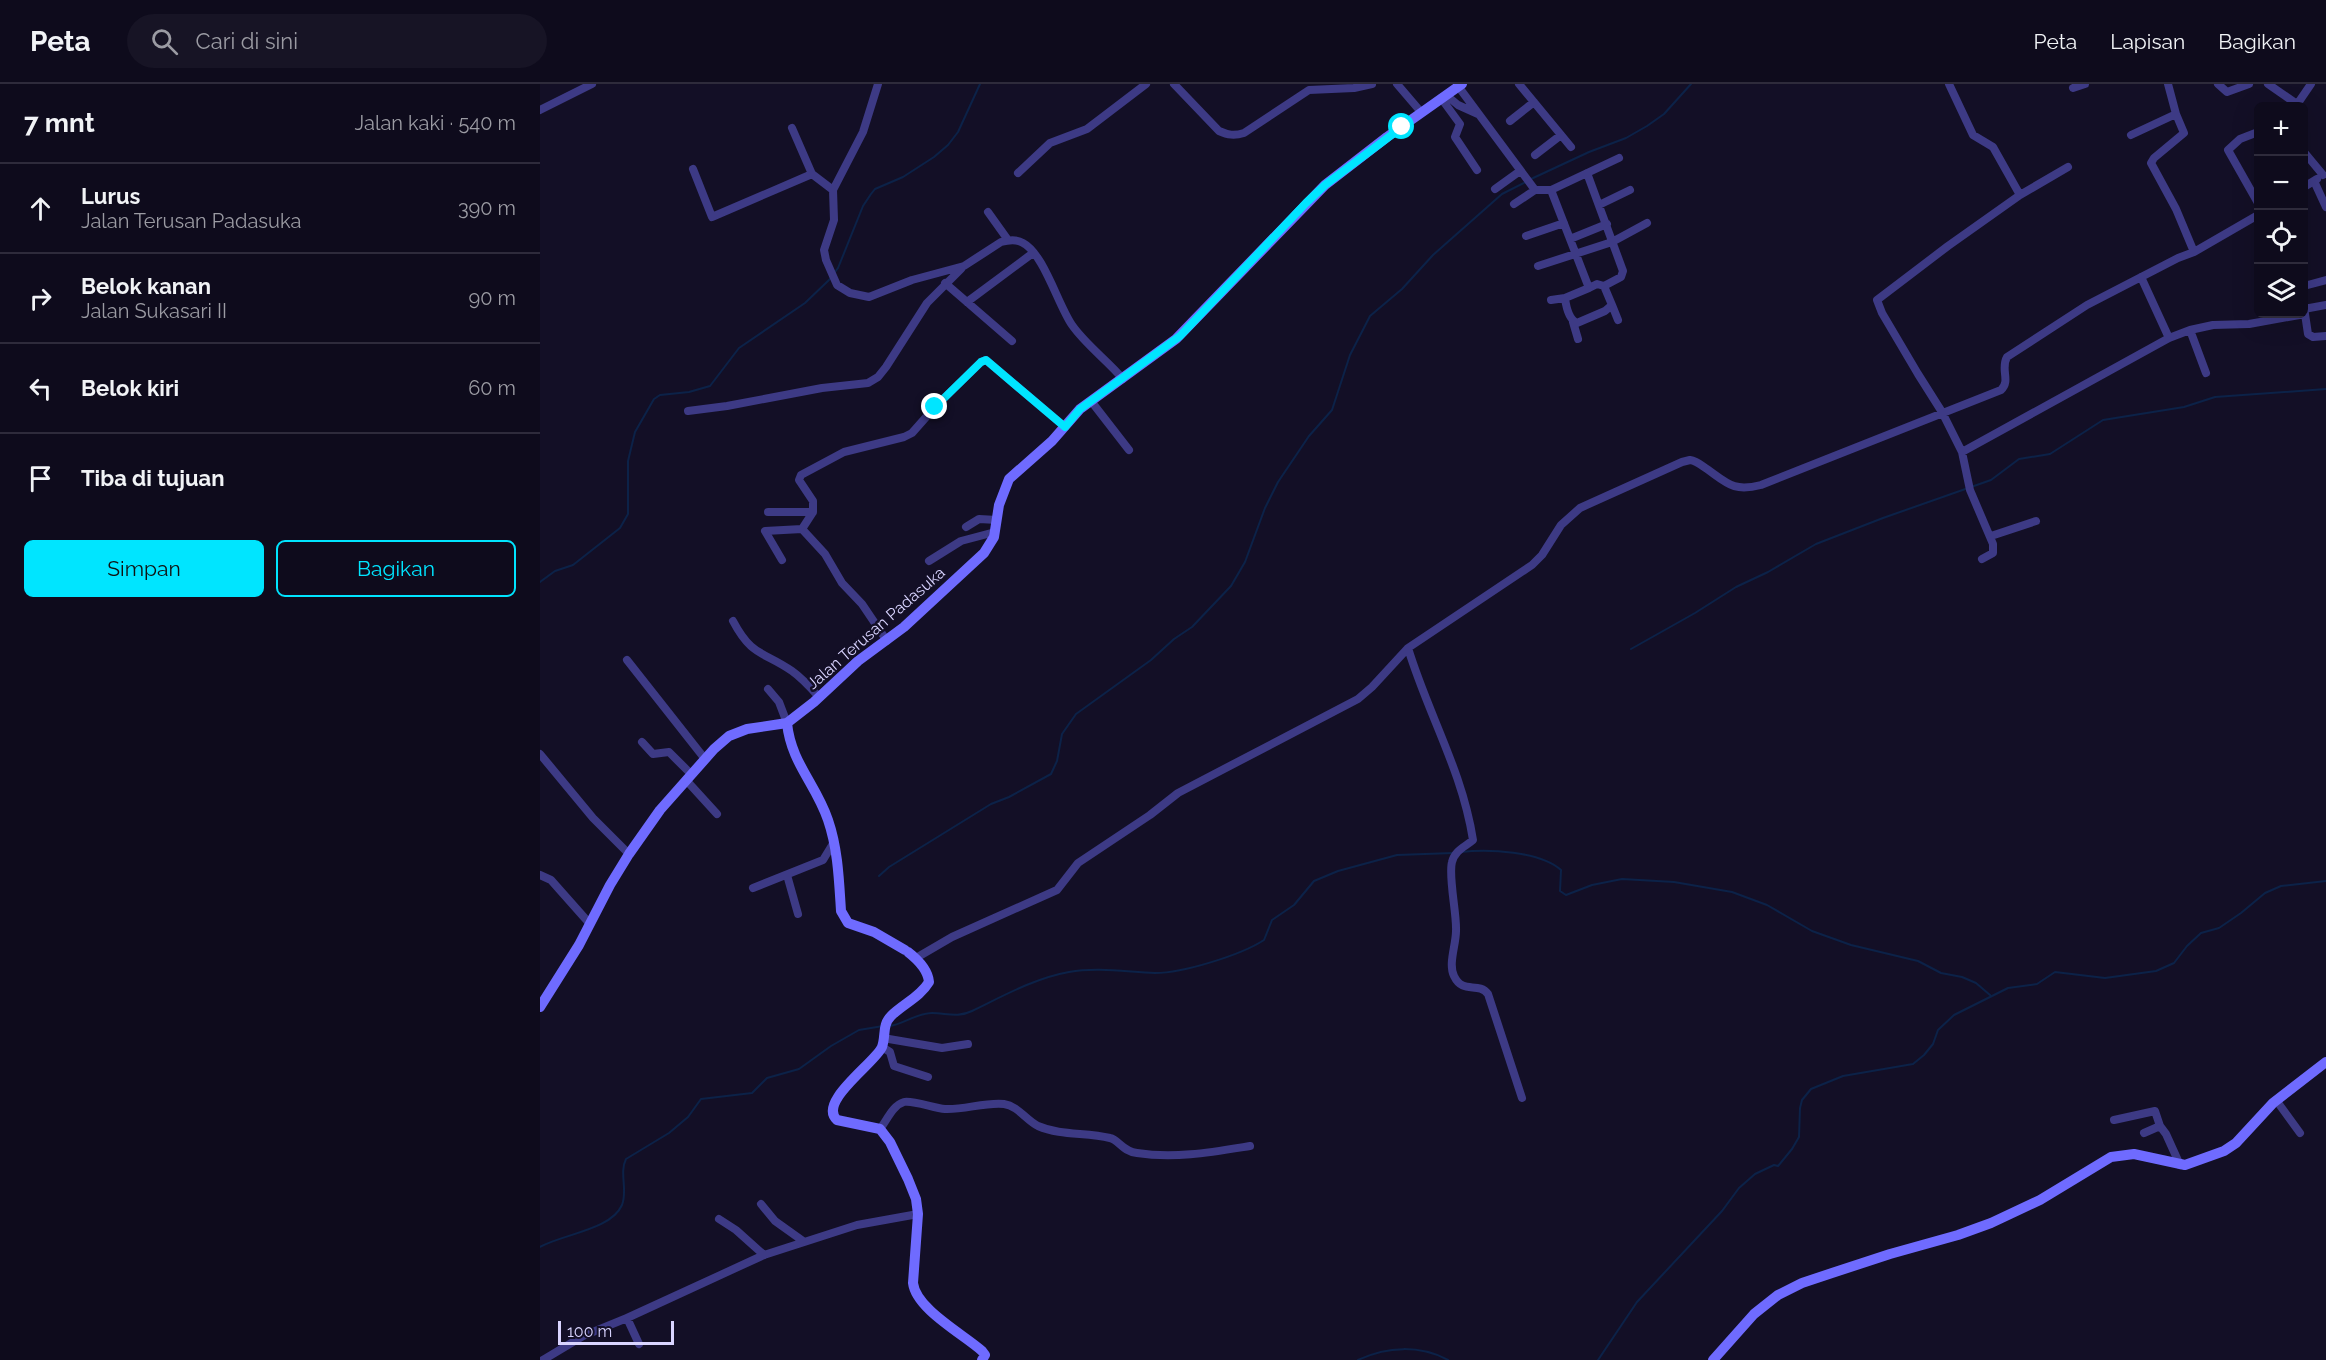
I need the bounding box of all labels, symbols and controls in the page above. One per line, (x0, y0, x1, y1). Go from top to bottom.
search box (127, 14, 547, 68)
text: Peta (30, 25, 91, 58)
icon: search (148, 25, 181, 58)
text: Cari di sini (196, 28, 298, 54)
text: Peta (2034, 29, 2077, 54)
text: Lapisan (2110, 29, 2185, 54)
text: Bagikan (2218, 29, 2296, 54)
map controls (2254, 102, 2308, 318)
button: + (2254, 102, 2308, 156)
text: 7 mnt (24, 108, 95, 138)
text: Jalan kaki · 540 m (355, 111, 516, 135)
route start (1388, 113, 1414, 139)
button: − (2254, 156, 2308, 210)
text: Lurus (81, 183, 140, 209)
icon: ahead (24, 192, 57, 225)
text: 390 m (458, 196, 516, 220)
text: Jalan Terusan Padasuka (81, 209, 301, 233)
button: locate (2254, 210, 2308, 264)
button: layers (2254, 264, 2308, 318)
text: Belok kanan (81, 273, 211, 299)
icon: right (24, 282, 57, 315)
text: 90 m (469, 286, 516, 310)
text: Jalan Sukasari II (81, 299, 227, 323)
icon: left (24, 372, 57, 405)
text: Belok kiri (81, 375, 179, 401)
text: 60 m (468, 376, 516, 400)
route end (921, 393, 947, 419)
icon: arrive (24, 462, 57, 495)
text: Tiba di tujuan (81, 465, 224, 491)
button: Simpan (24, 540, 264, 597)
button: Bagikan (276, 540, 516, 597)
street label: Jalan Terusan Padasuka (803, 563, 949, 693)
scale bar (558, 1318, 674, 1346)
text: 100 m (567, 1322, 612, 1341)

